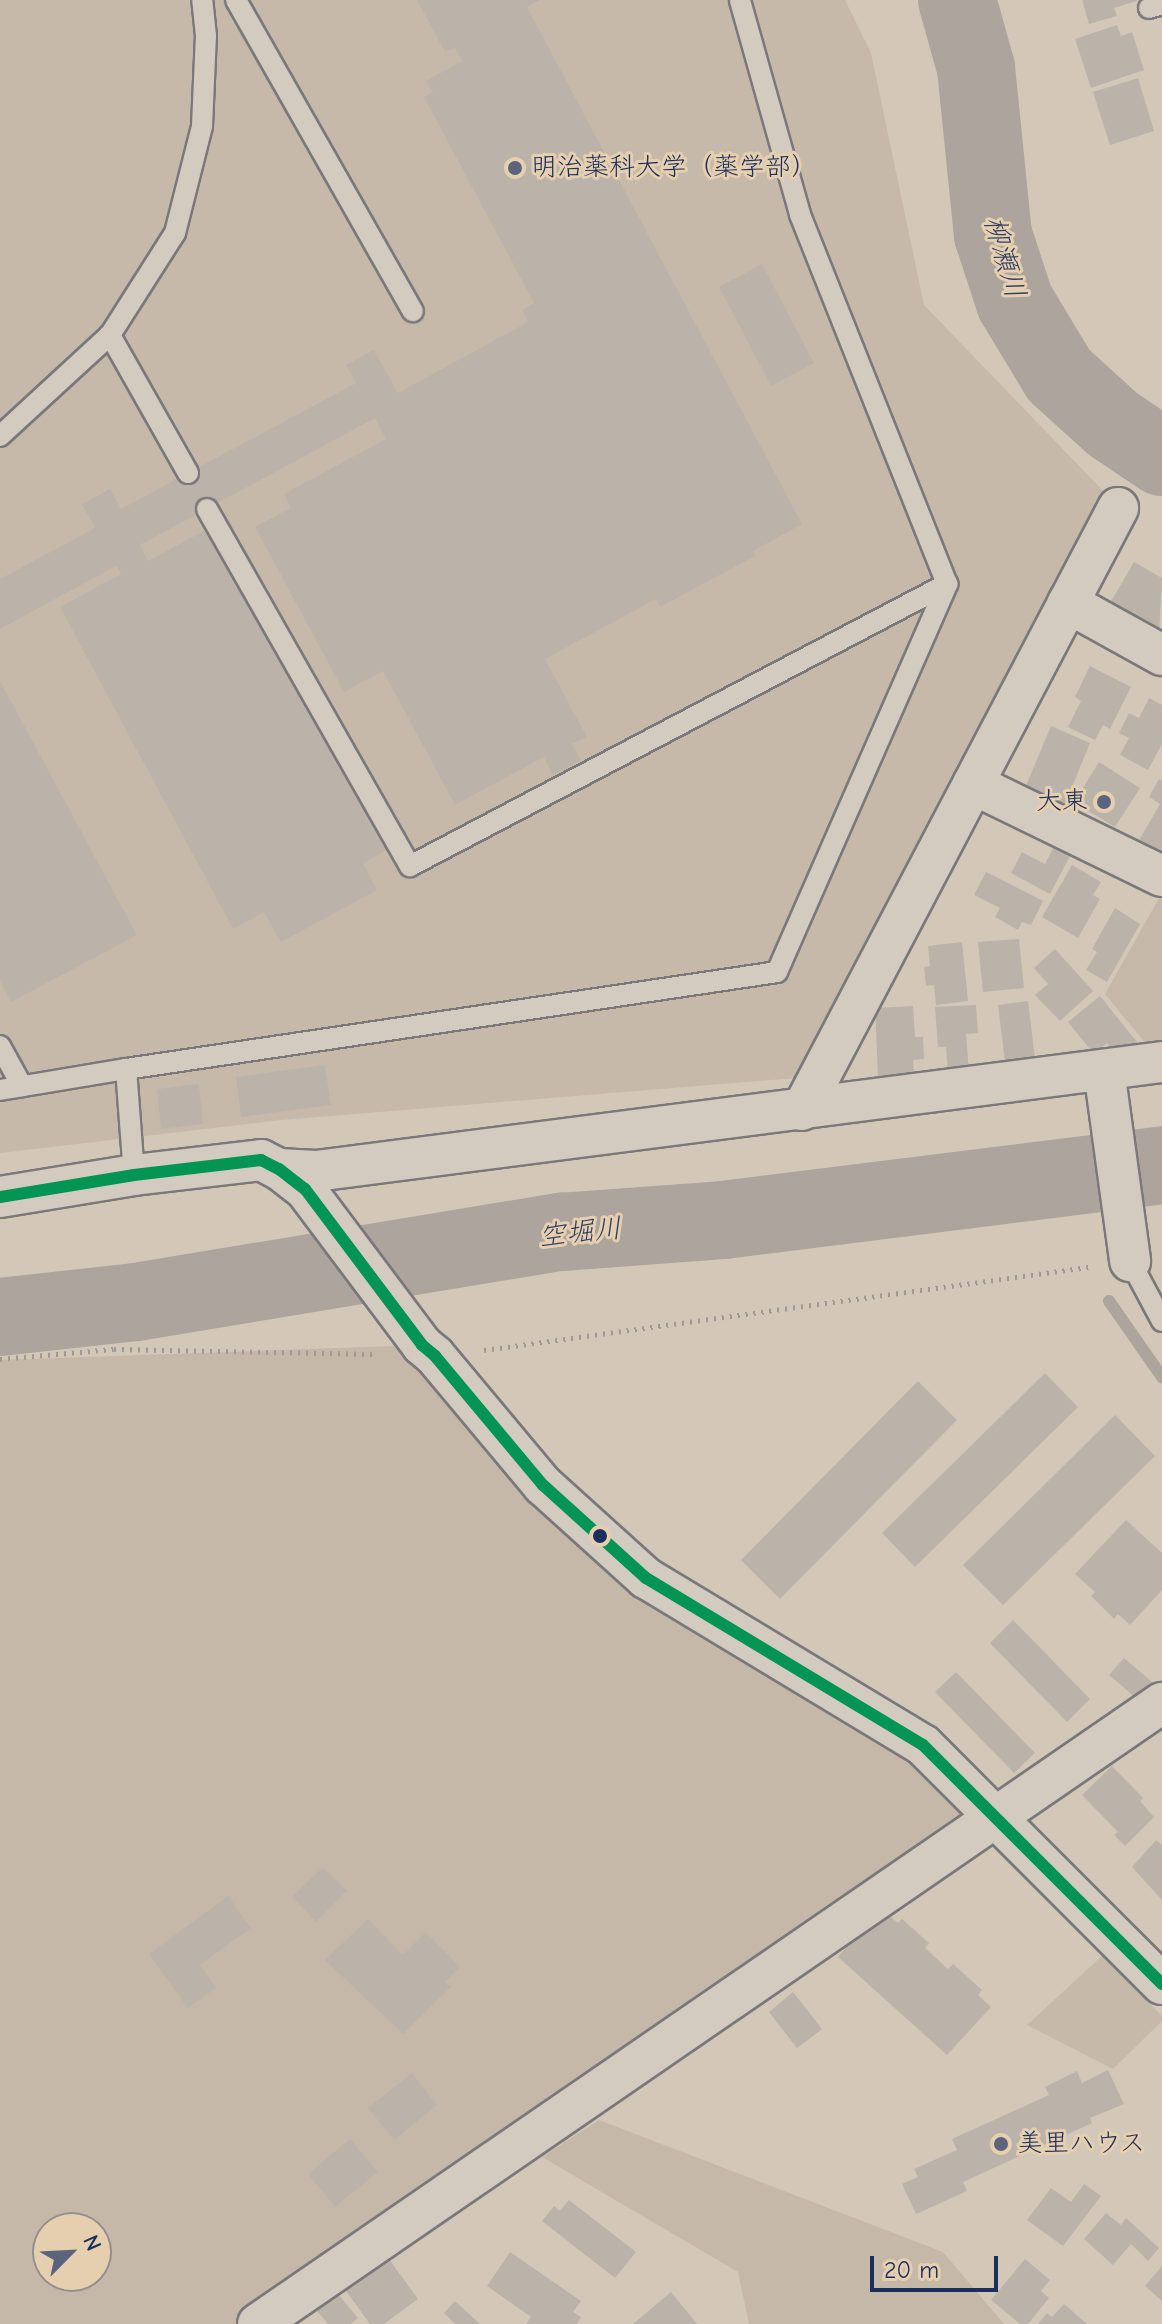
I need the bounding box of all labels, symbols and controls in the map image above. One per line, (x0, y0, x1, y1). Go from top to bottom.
place label: 明治薬科大学（薬学部） (531, 152, 817, 184)
marker: 明治薬科大学（薬学部） (506, 159, 524, 177)
water label: 柳瀬川 (977, 212, 1033, 302)
place label: 大東 (1036, 786, 1088, 818)
marker: 大東 (1095, 793, 1113, 811)
water label: 空堀川 (536, 1211, 624, 1253)
unlabelled marker (592, 1528, 608, 1544)
place label: 美里ハウス (1017, 2128, 1147, 2160)
marker: 美里ハウス (992, 2135, 1010, 2153)
north arrow (32, 2212, 112, 2292)
text: N (77, 2231, 107, 2255)
scale bar (874, 2240, 1002, 2290)
text: 20 m (884, 2256, 939, 2284)

